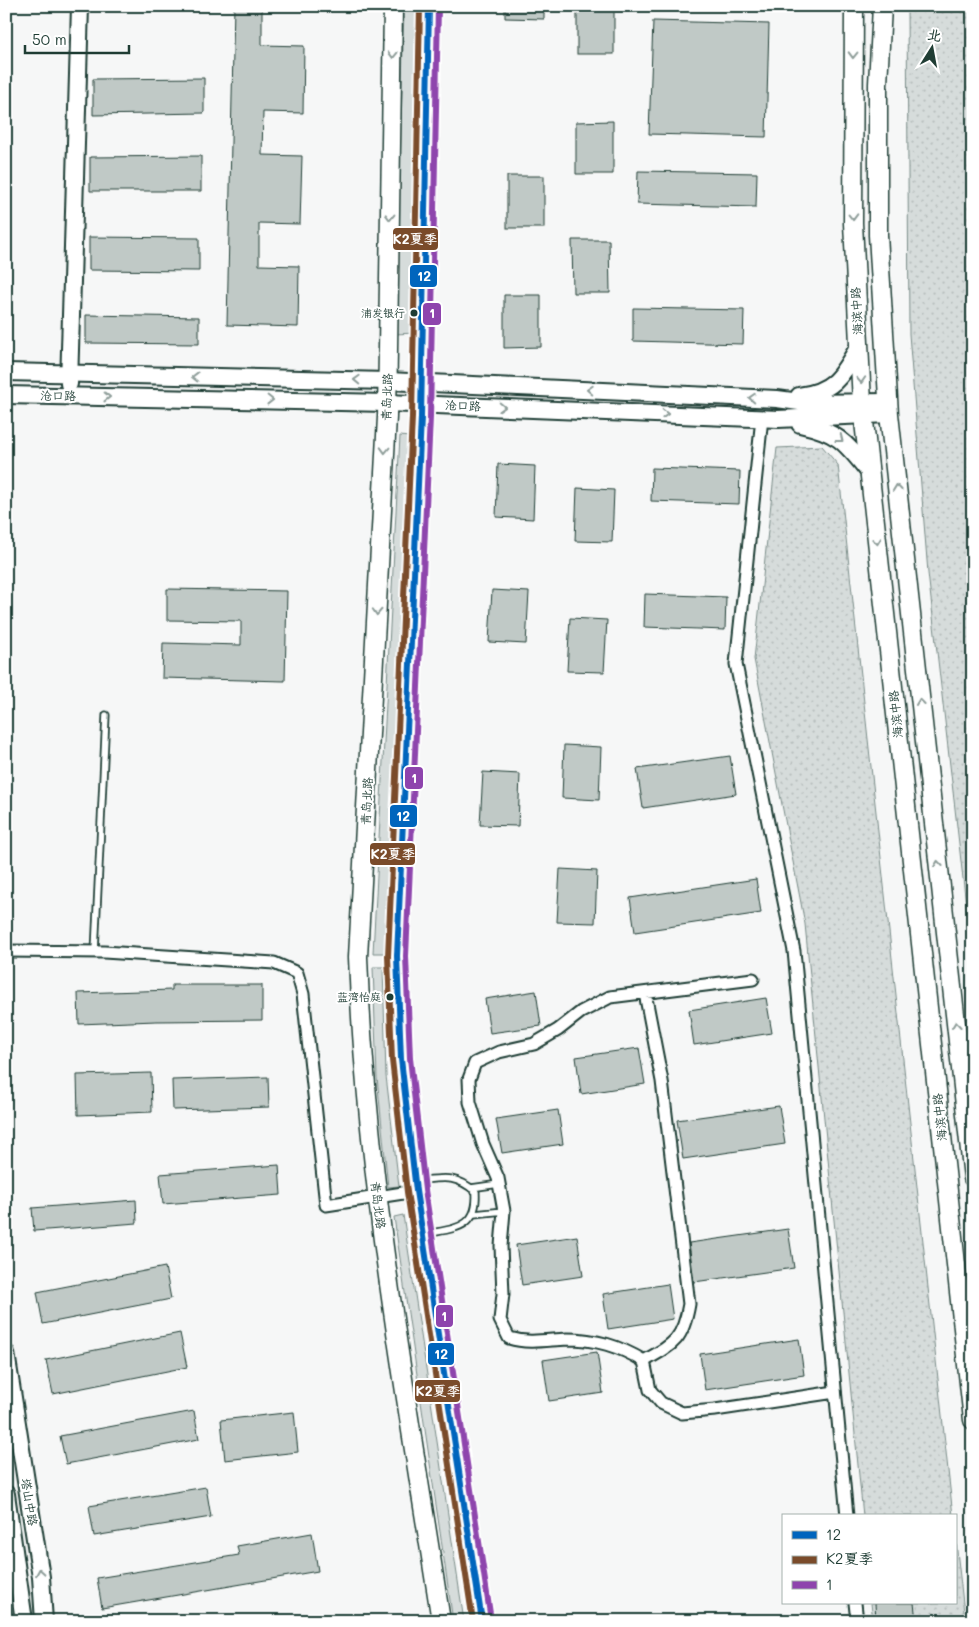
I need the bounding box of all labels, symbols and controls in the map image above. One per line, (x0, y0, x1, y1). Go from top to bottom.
scale bar (25, 22, 129, 54)
north arrow (906, 22, 956, 72)
text: 北 (926, 24, 943, 45)
text: 50 m (32, 29, 67, 49)
one-way arrow (848, 51, 859, 59)
one-way arrow (388, 52, 398, 59)
one-way arrow (385, 214, 396, 222)
one-way arrow (848, 214, 858, 222)
line badge: K2夏季 (392, 227, 439, 251)
text: K2夏季 (392, 229, 438, 248)
line badge: 12 (409, 264, 438, 288)
text: 12 (417, 266, 431, 285)
street label: 海滨中路 (847, 287, 865, 335)
line badge: 1 (422, 302, 442, 326)
text: 1 (429, 303, 435, 322)
place label: 浦发银行 (361, 305, 405, 320)
marker: 浦发银行 (409, 308, 419, 318)
one-way arrow (191, 371, 199, 382)
street label: 青岛北路 (377, 373, 395, 421)
one-way arrow (353, 375, 361, 386)
one-way arrow (855, 376, 866, 384)
one-way arrow (585, 384, 593, 395)
street label: 沧口路 (40, 387, 76, 403)
one-way arrow (104, 392, 112, 402)
one-way arrow (748, 392, 756, 403)
one-way arrow (266, 395, 274, 405)
street label: 沧口路 (445, 396, 481, 414)
one-way arrow (499, 402, 507, 413)
one-way arrow (661, 409, 669, 420)
one-way arrow (834, 434, 843, 442)
one-way arrow (380, 446, 391, 454)
one-way arrow (892, 484, 903, 492)
one-way arrow (871, 538, 882, 546)
one-way arrow (371, 608, 382, 616)
street label: 海滨中路 (885, 689, 905, 739)
one-way arrow (915, 698, 926, 706)
line badge: 1 (404, 766, 424, 790)
text: 1 (411, 768, 417, 787)
street label: 青岛北路 (357, 777, 375, 825)
line badge: 12 (389, 804, 418, 828)
text: 12 (396, 806, 410, 825)
line badge: K2夏季 (369, 842, 416, 866)
text: K2夏季 (370, 844, 416, 863)
one-way arrow (933, 859, 944, 867)
place label: 蓝湾怡庭 (337, 989, 381, 1004)
marker: 蓝湾怡庭 (385, 992, 395, 1002)
one-way arrow (951, 1021, 962, 1029)
street label: 海滨中路 (929, 1092, 949, 1142)
street label: 青岛北路 (368, 1180, 390, 1230)
line badge: 1 (435, 1304, 454, 1328)
text: 1 (441, 1306, 447, 1325)
line badge: 12 (427, 1342, 455, 1366)
text: 12 (434, 1344, 448, 1363)
line badge: K2夏季 (414, 1379, 461, 1403)
text: K2夏季 (415, 1381, 461, 1400)
street label: 塔山中路 (18, 1477, 42, 1527)
legend (782, 1514, 956, 1604)
text: 12 (826, 1524, 841, 1544)
text: K2夏季 (826, 1548, 873, 1568)
one-way arrow (36, 1568, 46, 1577)
text: 1 (826, 1574, 833, 1594)

